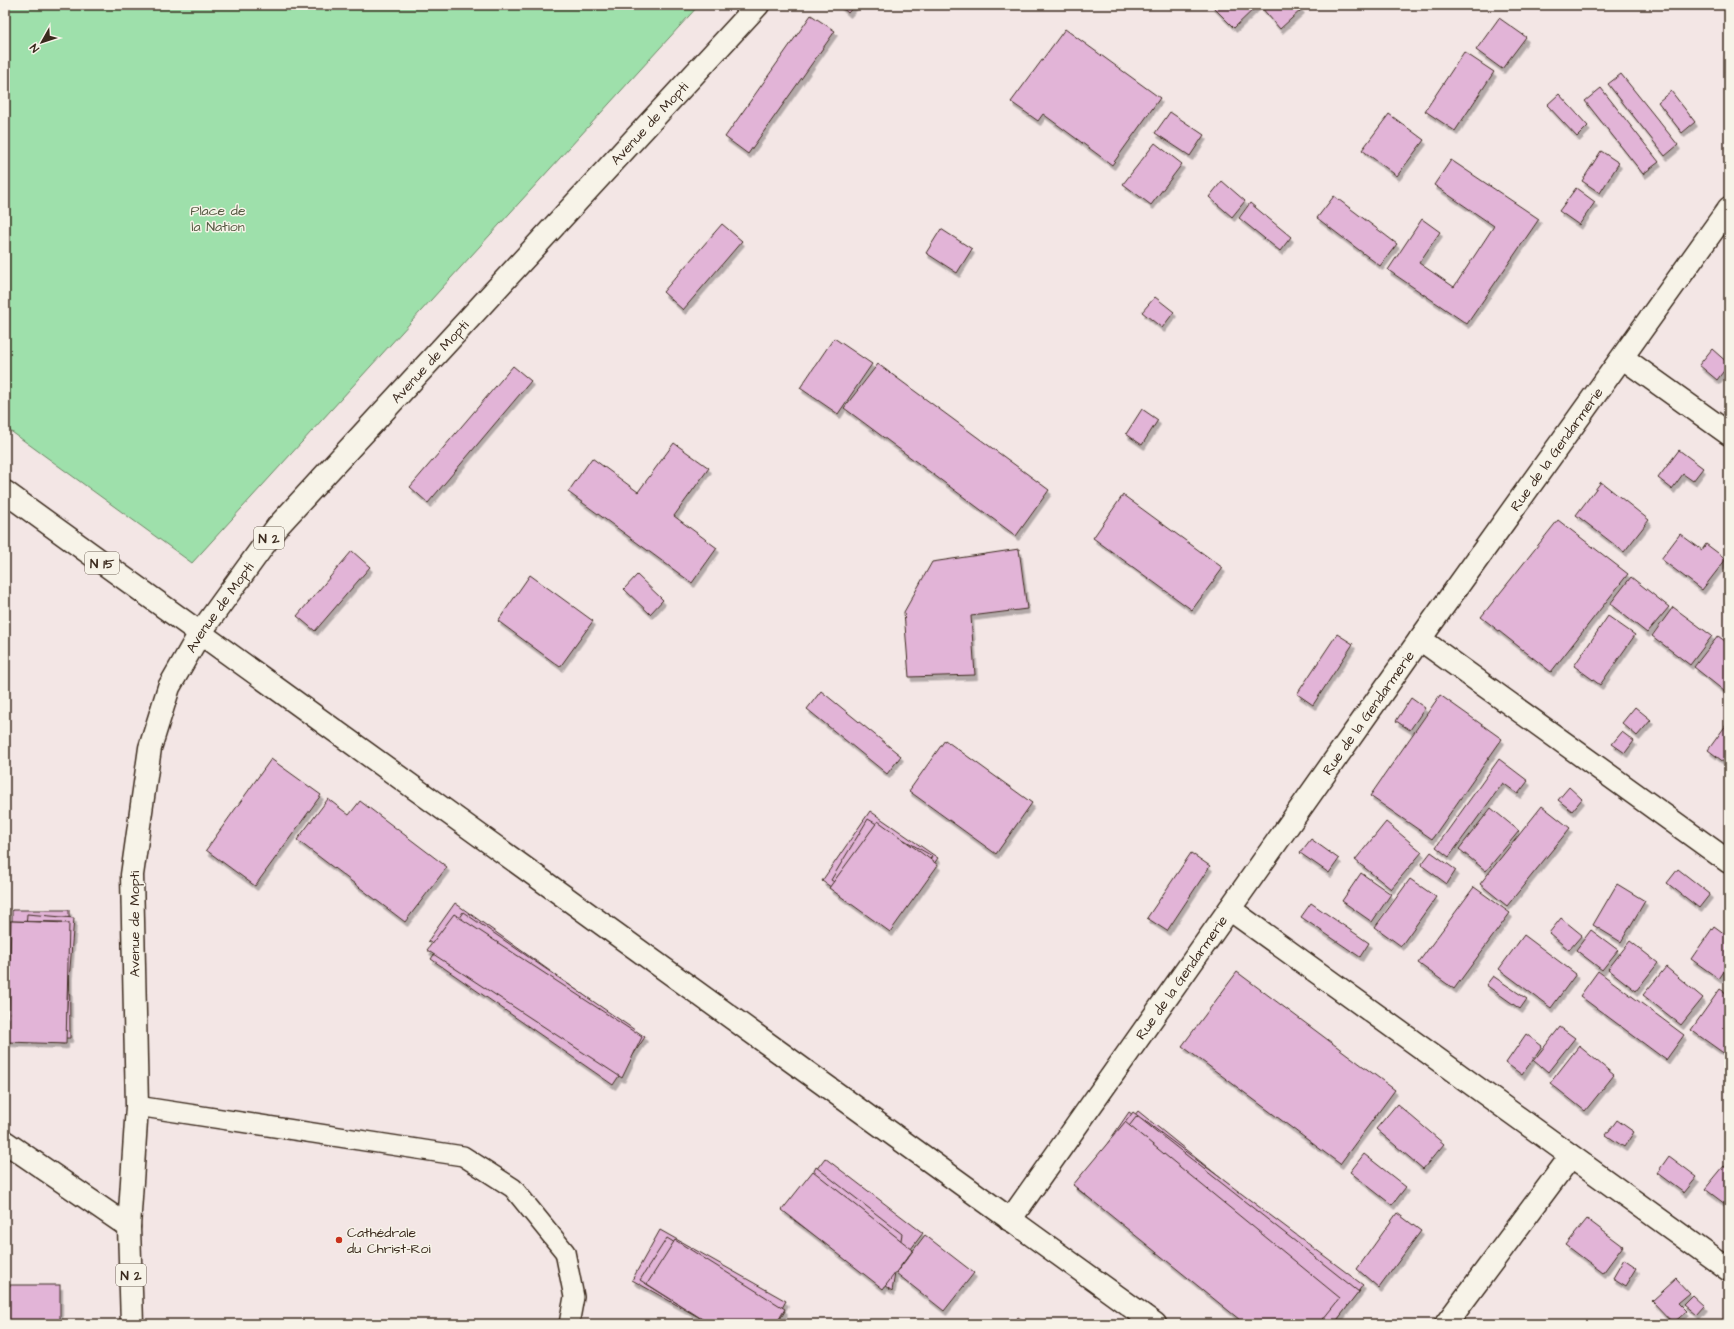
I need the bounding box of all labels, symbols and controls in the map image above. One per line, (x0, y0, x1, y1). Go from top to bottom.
north arrow (22, 22, 62, 62)
text: N (27, 41, 43, 55)
street label: Avenue de Mopti (606, 78, 693, 170)
park label: Place de la Nation (190, 201, 246, 237)
street label: Avenue de Mopti (387, 316, 474, 408)
street label: Rue de la Gendarmerie (1506, 383, 1609, 515)
road number: N 2 (254, 527, 284, 549)
road number: N 15 (85, 552, 119, 574)
street label: Avenue de Mopti (182, 559, 259, 657)
street label: Rue de la Gendarmerie (1318, 647, 1420, 779)
street label: Avenue de Mopti (125, 871, 145, 977)
street label: Rue de la Gendarmerie (1131, 911, 1233, 1044)
place label: Cathédrale du Christ-Roi (347, 1223, 431, 1259)
marker: Cathédrale du Christ-Roi (334, 1235, 344, 1245)
road number: N 2 (116, 1264, 146, 1286)

